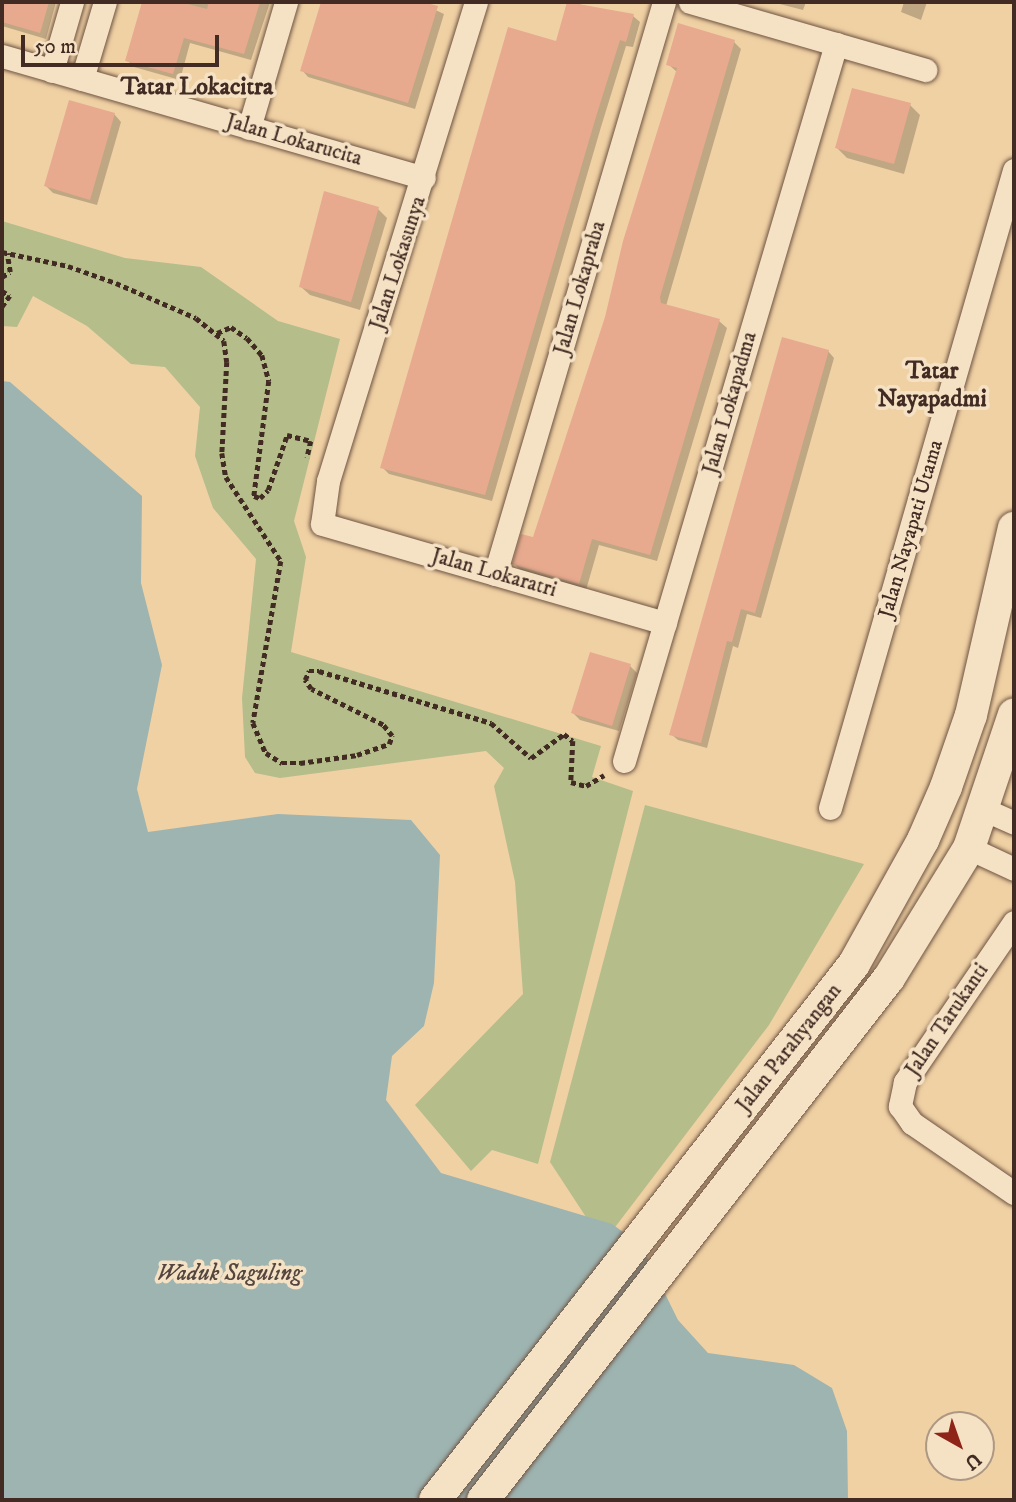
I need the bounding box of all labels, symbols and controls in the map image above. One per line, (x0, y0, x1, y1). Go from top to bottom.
scale bar (24, 21, 222, 65)
text: 50 m (34, 34, 76, 60)
district label: Tatar Lokacitra (121, 74, 273, 102)
street label: Jalan Lokarucita (223, 109, 365, 171)
street label: Jalan Lokasunya (365, 193, 431, 333)
street label: Jalan Lokapraba (549, 218, 611, 358)
street label: Jalan Lokapadma (698, 329, 762, 477)
district label: Tatar Nayapadmi (877, 358, 987, 414)
street label: Jalan Nayapati Utama (873, 437, 949, 621)
street label: Jalan Lokaratri (429, 543, 559, 603)
street label: Jalan Tarukanti (900, 959, 994, 1081)
street label: Jalan Parahyangan (731, 979, 847, 1117)
water label: Waduk Saguling (157, 1260, 301, 1288)
north arrow (925, 1411, 995, 1481)
text: U (960, 1447, 986, 1474)

